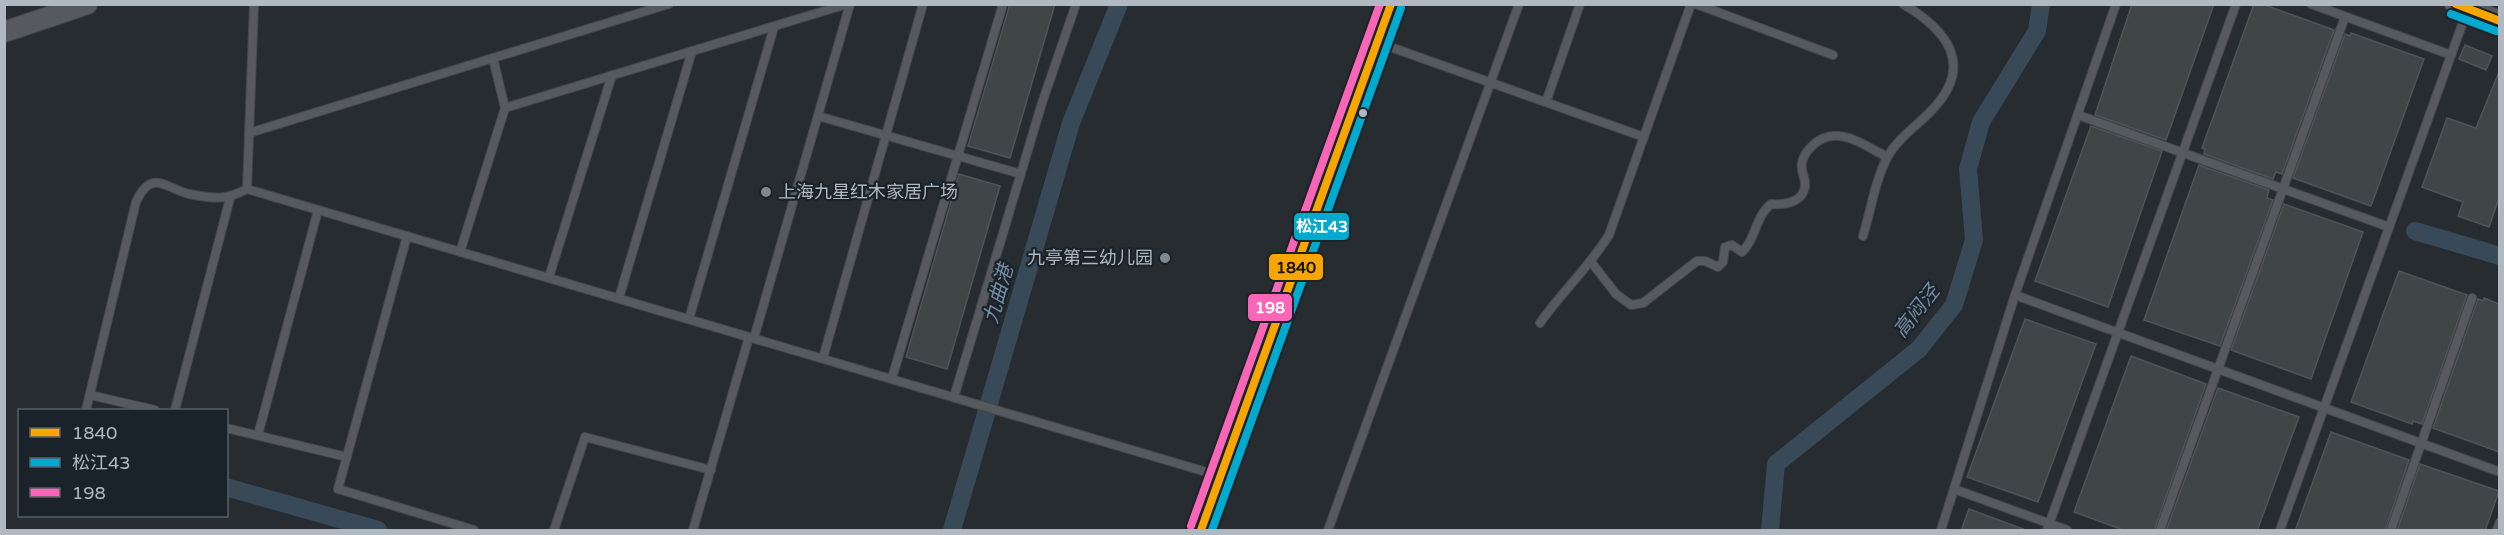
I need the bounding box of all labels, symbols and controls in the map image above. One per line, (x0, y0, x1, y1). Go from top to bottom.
unlabelled marker (1357, 107, 1369, 119)
place label: 上海九星红木家居广场 (778, 181, 958, 203)
marker: 上海九星红木家居广场 (759, 185, 773, 199)
line badge: 松江43 (1293, 212, 1350, 241)
text: 松江43 (1296, 217, 1348, 237)
place label: 九亭第三幼儿园 (1027, 247, 1153, 269)
marker: 九亭第三幼儿园 (1158, 251, 1172, 265)
line badge: 1840 (1268, 253, 1324, 281)
text: 1840 (1276, 258, 1316, 278)
water label: 九曲港 (979, 259, 1020, 326)
water label: 高闷泾 (1889, 279, 1946, 343)
line badge: 198 (1247, 293, 1293, 322)
text: 198 (1255, 298, 1285, 318)
legend (18, 409, 228, 517)
text: 1840 (72, 422, 117, 444)
text: 松江43 (72, 452, 131, 474)
text: 198 (72, 482, 106, 504)

